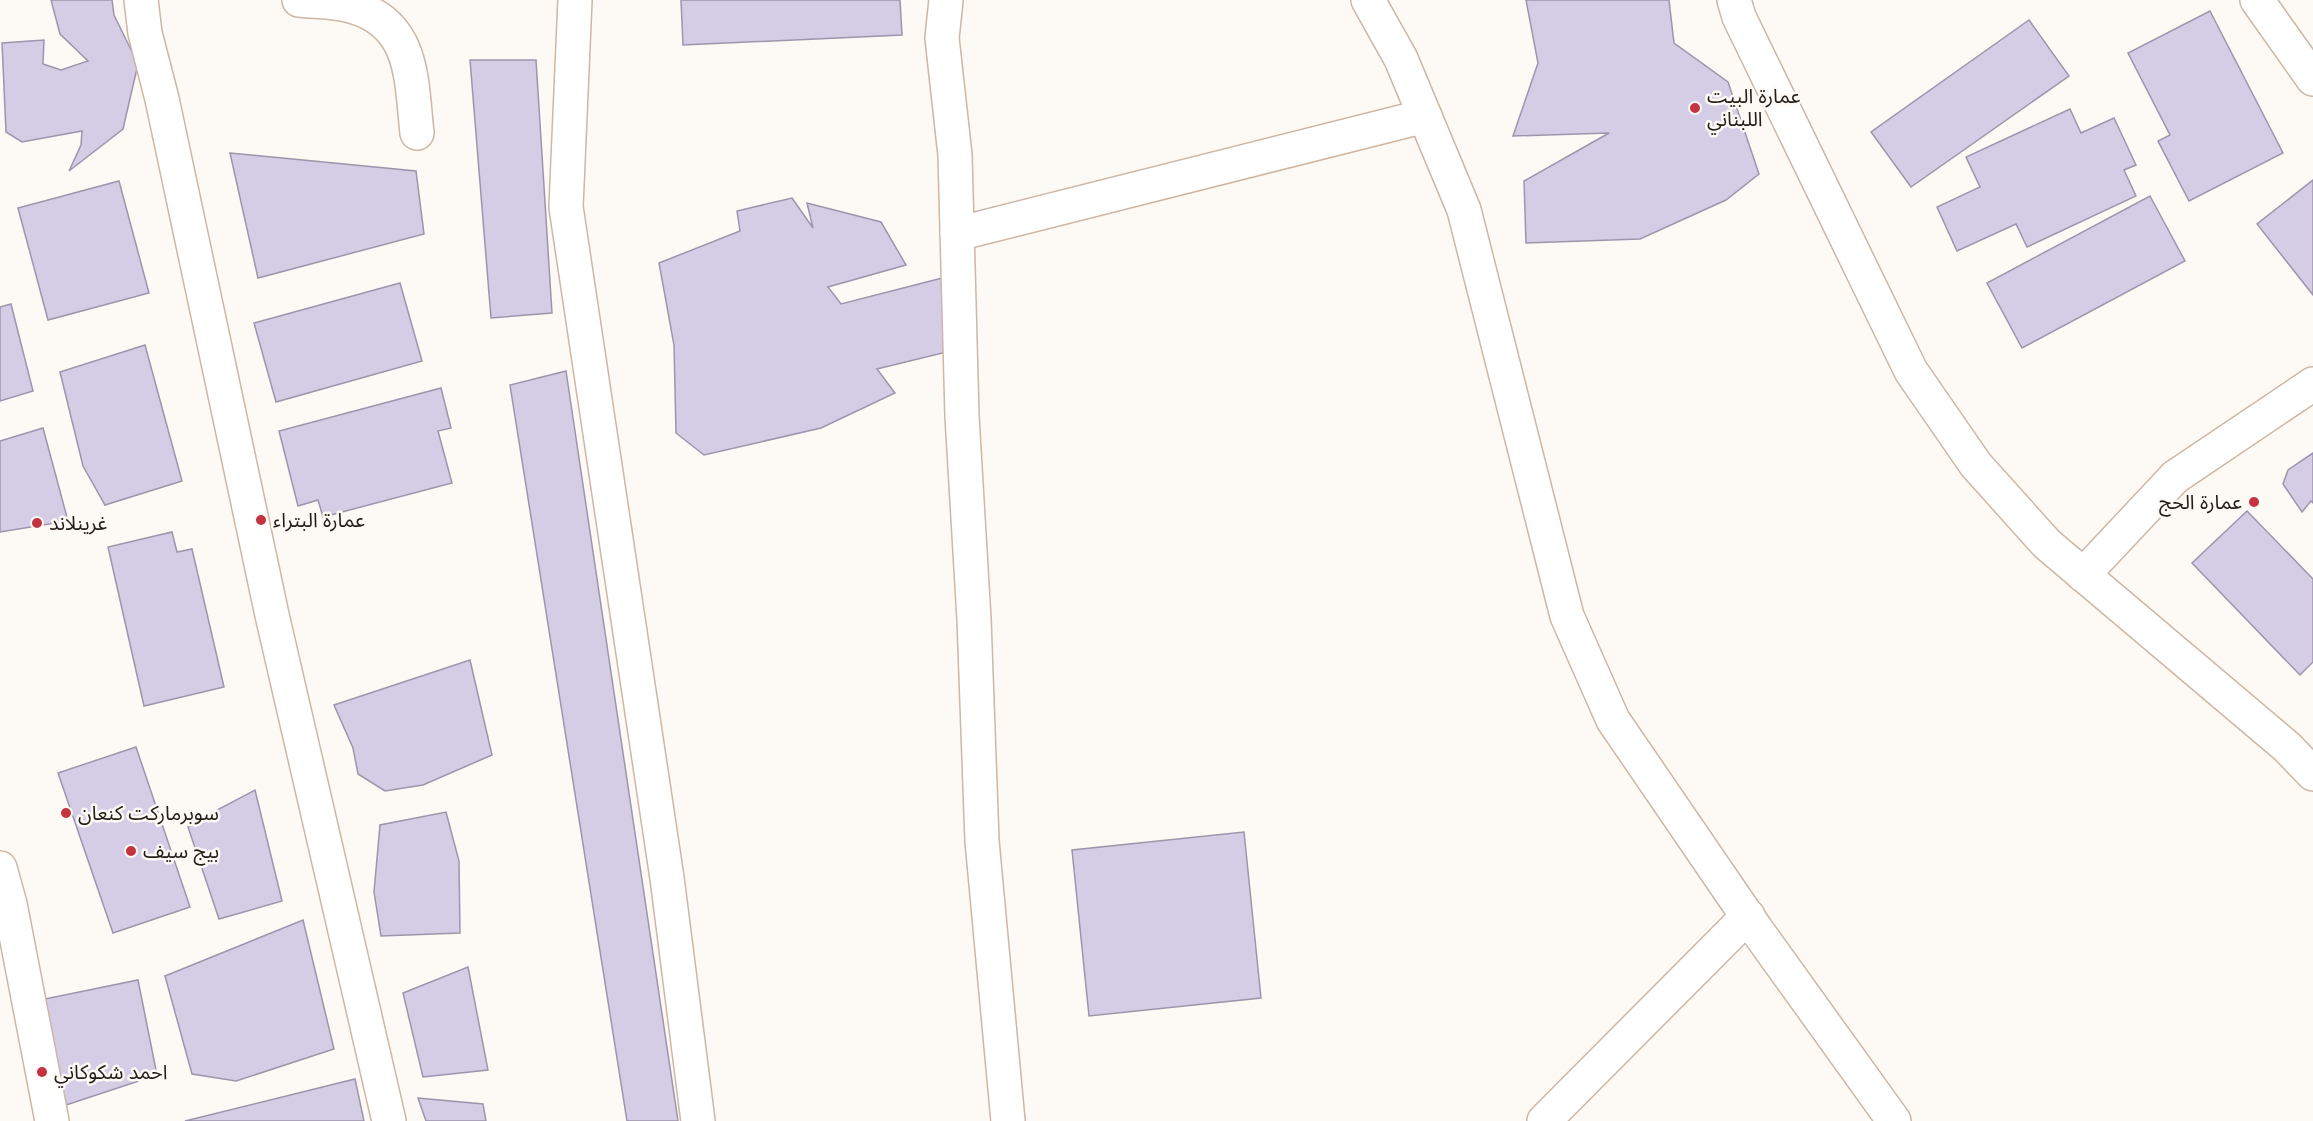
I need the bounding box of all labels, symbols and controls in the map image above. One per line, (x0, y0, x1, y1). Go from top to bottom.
place label: عمارة البيت اللبناني (1707, 84, 1801, 135)
marker: عمارة البيت اللبناني (1688, 101, 1702, 115)
place label: عمارة الحج (2159, 490, 2242, 517)
marker: عمارة الحج (2247, 495, 2261, 509)
place label: عمارة البتراء (273, 508, 365, 532)
place label: غرينلاند (49, 511, 107, 535)
marker: عمارة البتراء (254, 513, 268, 527)
marker: غرينلاند (30, 516, 44, 530)
place label: سوبرماركت كنعان (78, 801, 219, 825)
marker: سوبرماركت كنعان (59, 806, 73, 820)
place label: بيج سيف (143, 839, 219, 866)
marker: بيج سيف (124, 844, 138, 858)
place label: احمد شكوكاني (54, 1060, 167, 1088)
marker: احمد شكوكاني (35, 1065, 49, 1079)

